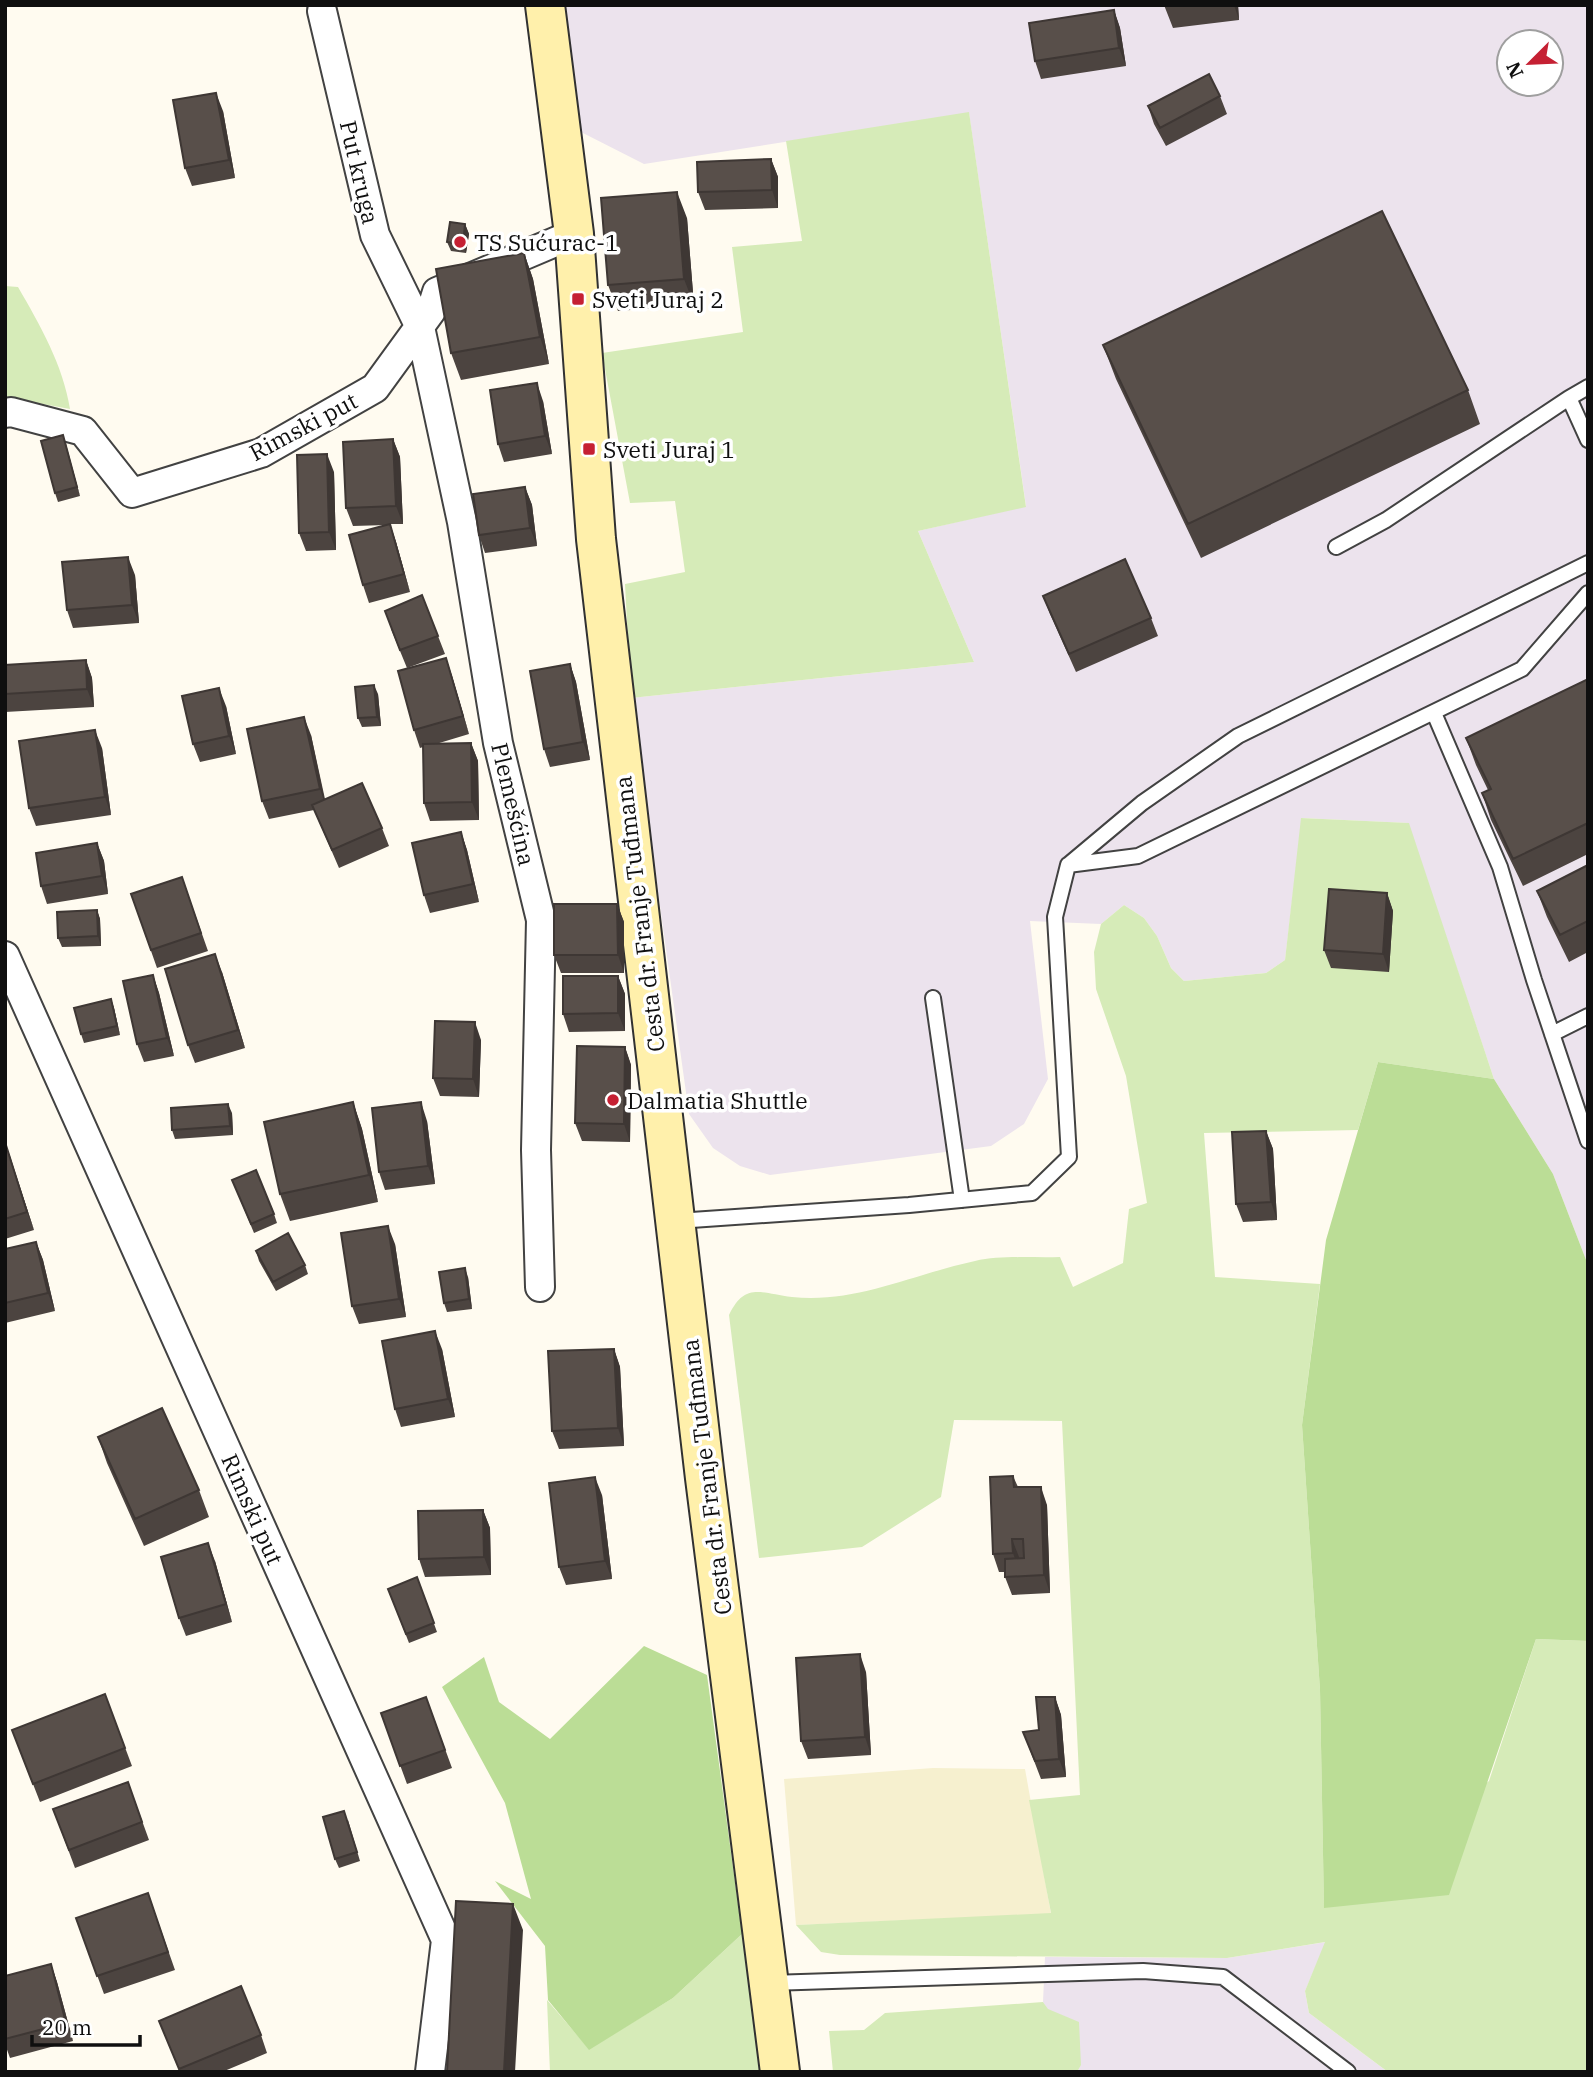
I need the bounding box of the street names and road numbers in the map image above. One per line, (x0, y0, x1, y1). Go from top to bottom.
street label: Put kruga (334, 117, 386, 227)
street label: Rimski put (244, 385, 362, 467)
street label: Plemešćina (485, 740, 543, 868)
street label: Cesta dr. Franje Tuđmana (607, 774, 671, 1054)
street label: Cesta dr. Franje Tuđmana (674, 1337, 738, 1617)
street label: Rimski put (215, 1449, 291, 1569)

